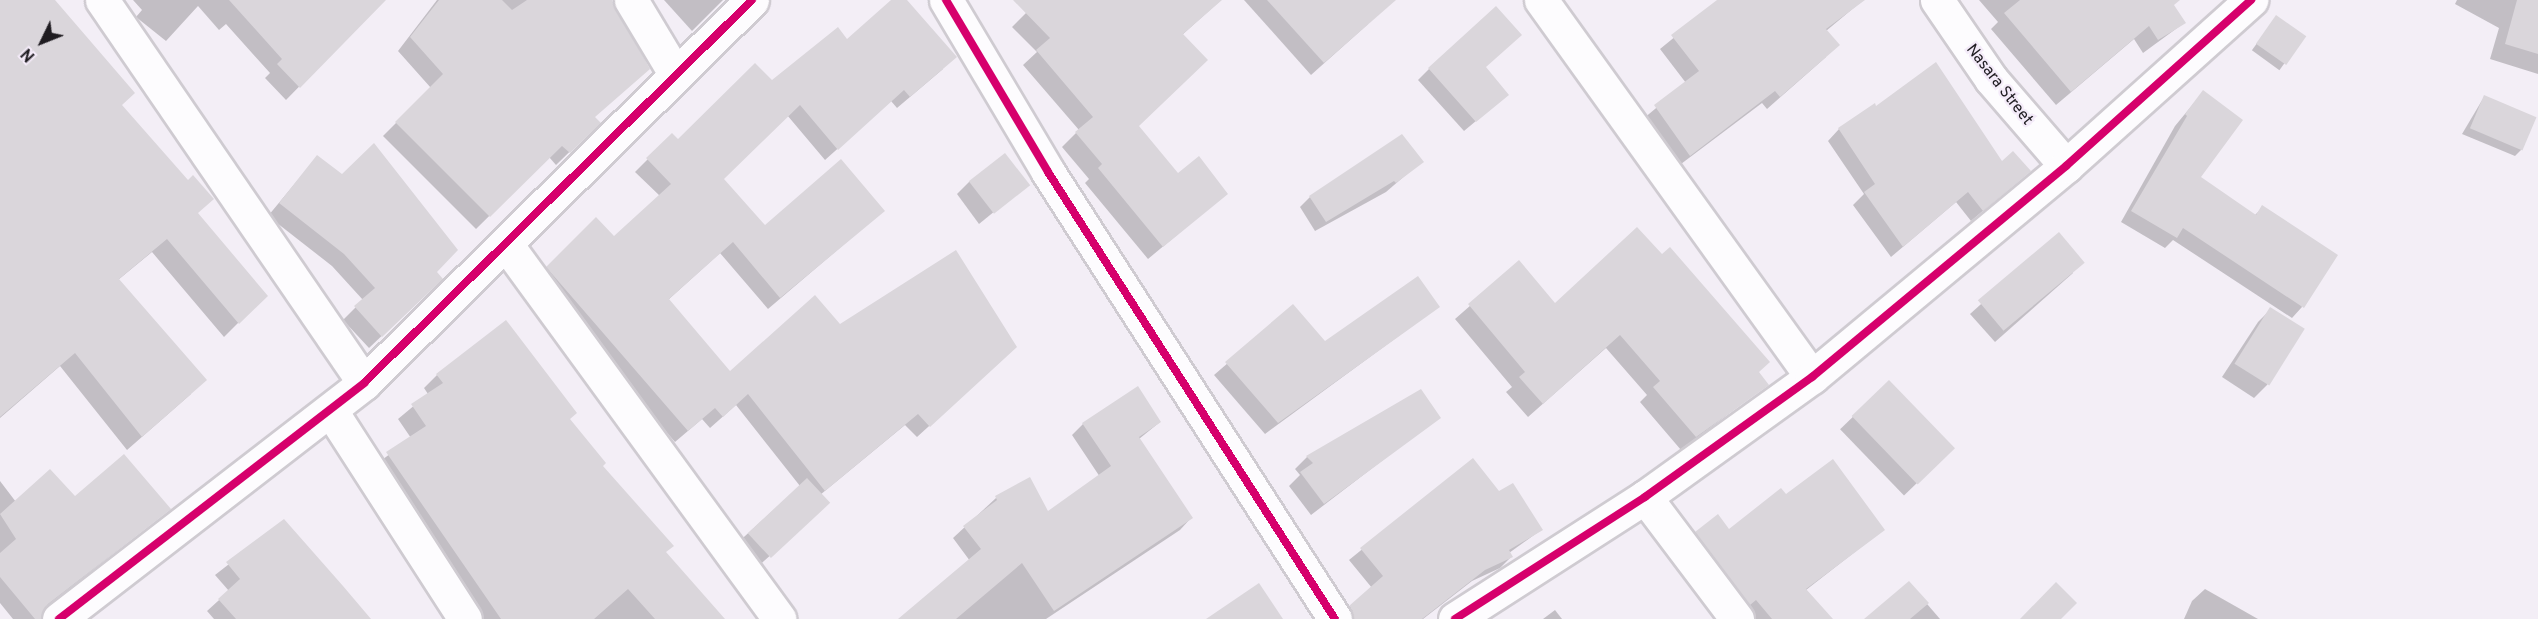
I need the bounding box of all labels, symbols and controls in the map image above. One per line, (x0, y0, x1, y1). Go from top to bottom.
north arrow (12, 12, 72, 72)
street label: Nasara Street (1961, 41, 2037, 129)
text: N (18, 43, 40, 65)

